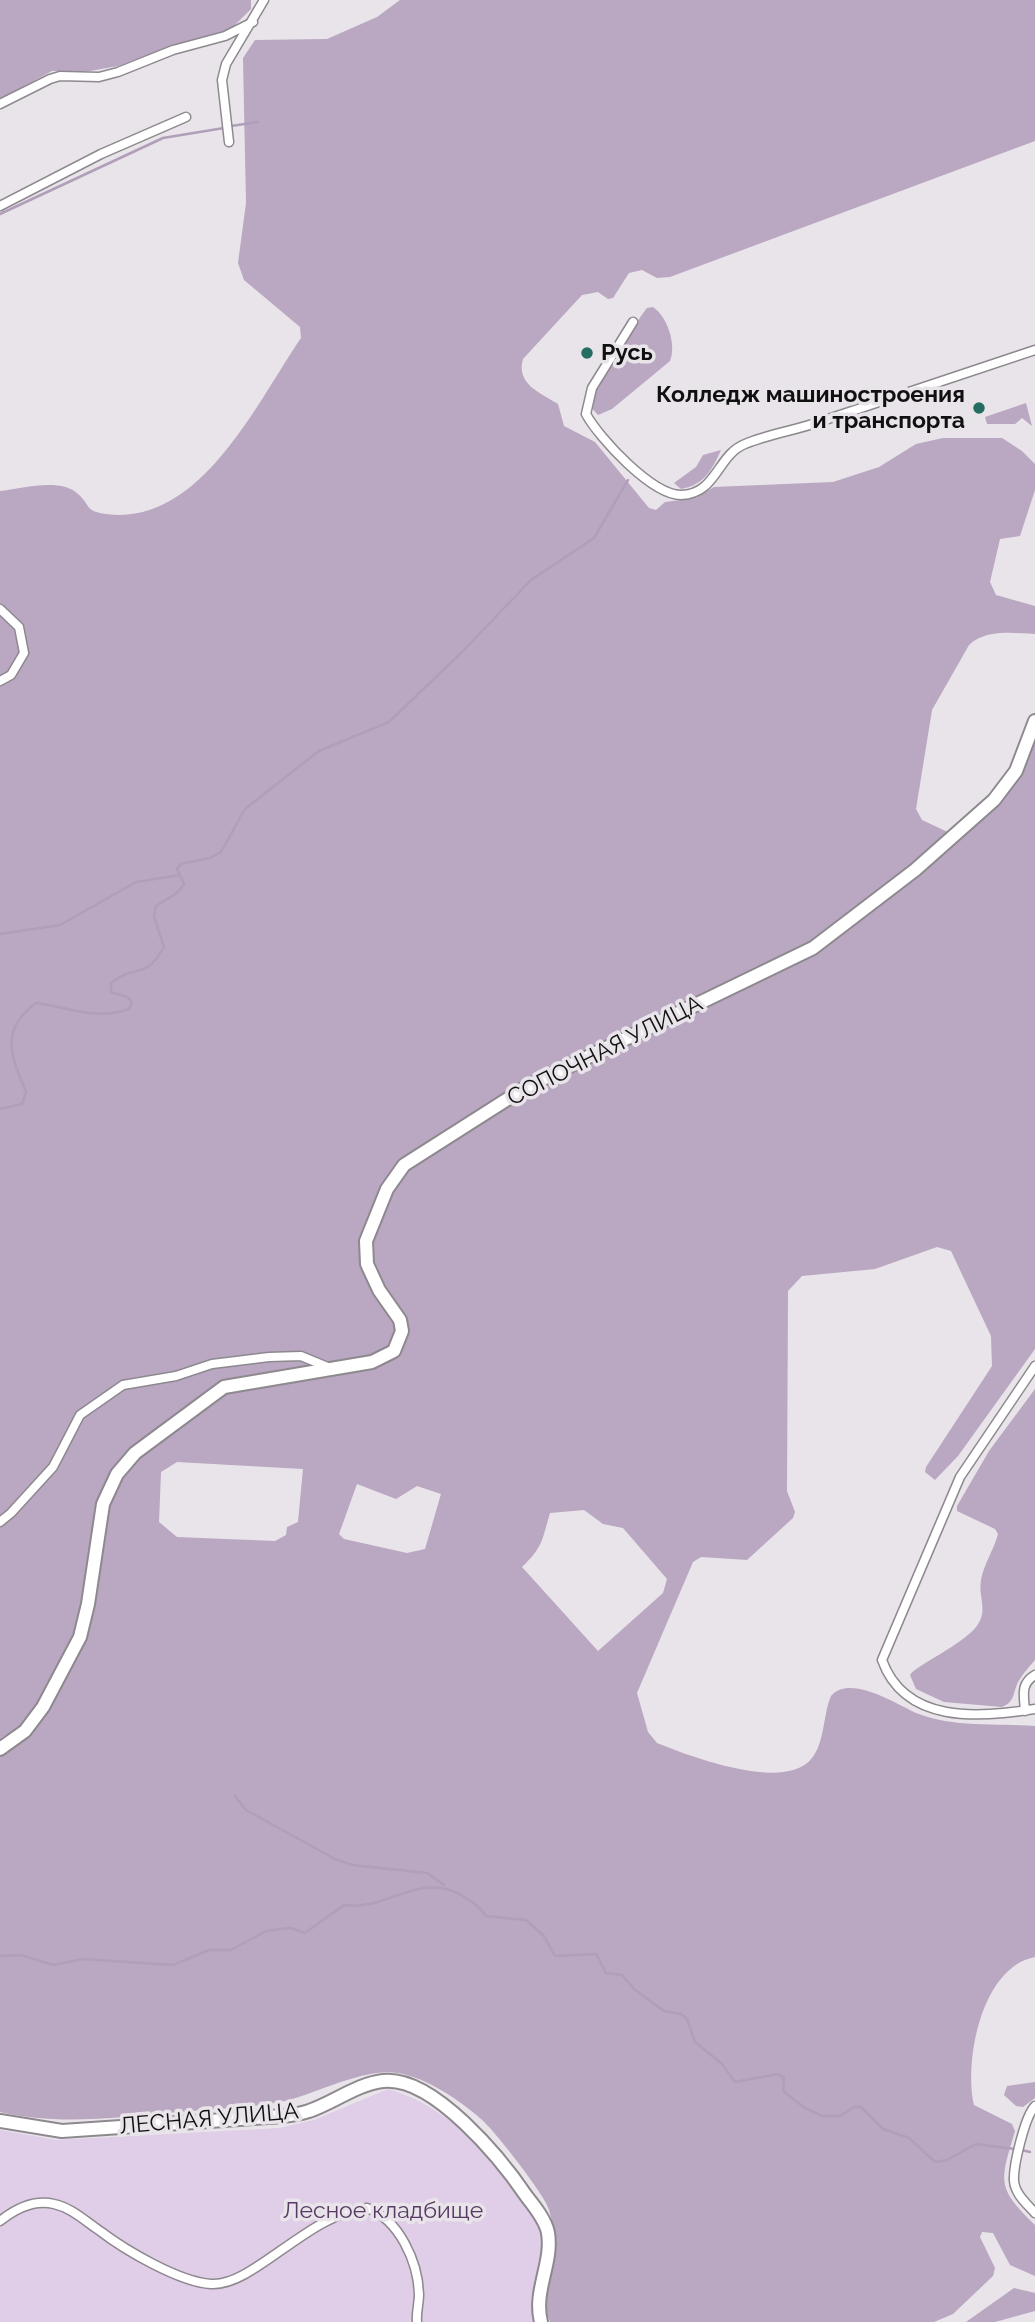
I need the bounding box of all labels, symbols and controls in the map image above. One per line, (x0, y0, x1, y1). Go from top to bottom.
place label: Русь (601, 339, 653, 367)
marker: Русь (579, 345, 595, 361)
place label: Колледж машиностроения и транспорта (656, 381, 965, 435)
marker: Колледж машиностроения и транспорта (971, 400, 987, 416)
street label: СОПОЧНАЯ УЛИЦА (503, 990, 707, 1112)
street label: ЛЕСНАЯ УЛИЦА (118, 2097, 300, 2141)
park label: Лесное кладбище (283, 2197, 483, 2225)

